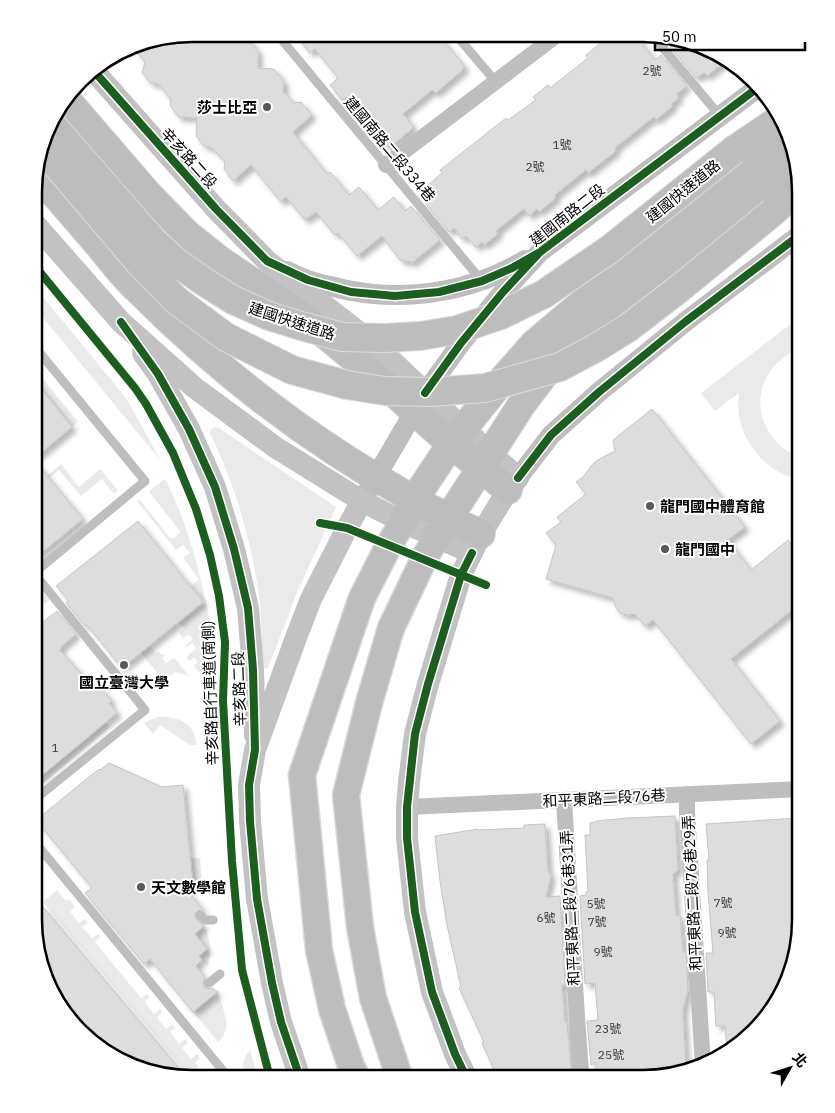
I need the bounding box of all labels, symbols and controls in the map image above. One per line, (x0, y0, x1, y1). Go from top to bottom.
scale bar (655, 20, 805, 52)
text: 50 m (662, 27, 697, 46)
house number: 2號 (642, 63, 662, 78)
street label: 建國南路二段334巷 (340, 92, 440, 206)
place label: 莎士比亞 (197, 98, 257, 117)
marker: 莎士比亞 (261, 101, 273, 113)
street label: 辛亥路二段 (157, 124, 221, 192)
house number: 1號 (552, 137, 572, 152)
street label: 建國快速道路 (642, 155, 724, 227)
house number: 2號 (525, 159, 545, 174)
street label: 建國南路二段 (526, 180, 608, 250)
street label: 建國快速道路 (246, 298, 338, 344)
place label: 龍門國中體育館 (660, 497, 765, 516)
marker: 龍門國中體育館 (644, 500, 656, 512)
place label: 龍門國中 (675, 540, 735, 559)
marker: 龍門國中 (659, 543, 671, 555)
street label: 辛亥路自行車道(南側) (198, 620, 222, 766)
street label: 辛亥路二段 (228, 651, 250, 727)
marker: 國立臺灣大學 (118, 659, 130, 671)
place label: 國立臺灣大學 (79, 673, 169, 692)
house number: 1 (51, 740, 59, 755)
street label: 和平東路二段76巷 (542, 785, 666, 811)
street label: 和平東路二段76巷29弄 (678, 815, 706, 971)
street label: 和平東路二段76巷31弄 (556, 830, 584, 986)
place label: 天文數學館 (151, 878, 226, 897)
marker: 天文數學館 (135, 881, 147, 893)
house number: 7號 (713, 895, 733, 910)
house number: 5號 (586, 896, 606, 911)
house number: 6號 (536, 910, 556, 925)
house number: 7號 (587, 914, 607, 929)
house number: 9號 (717, 925, 737, 940)
house number: 9號 (593, 944, 613, 959)
house number: 23號 (595, 1021, 621, 1036)
north arrow (765, 1043, 815, 1093)
house number: 25號 (598, 1047, 624, 1062)
text: 北 (789, 1049, 812, 1071)

